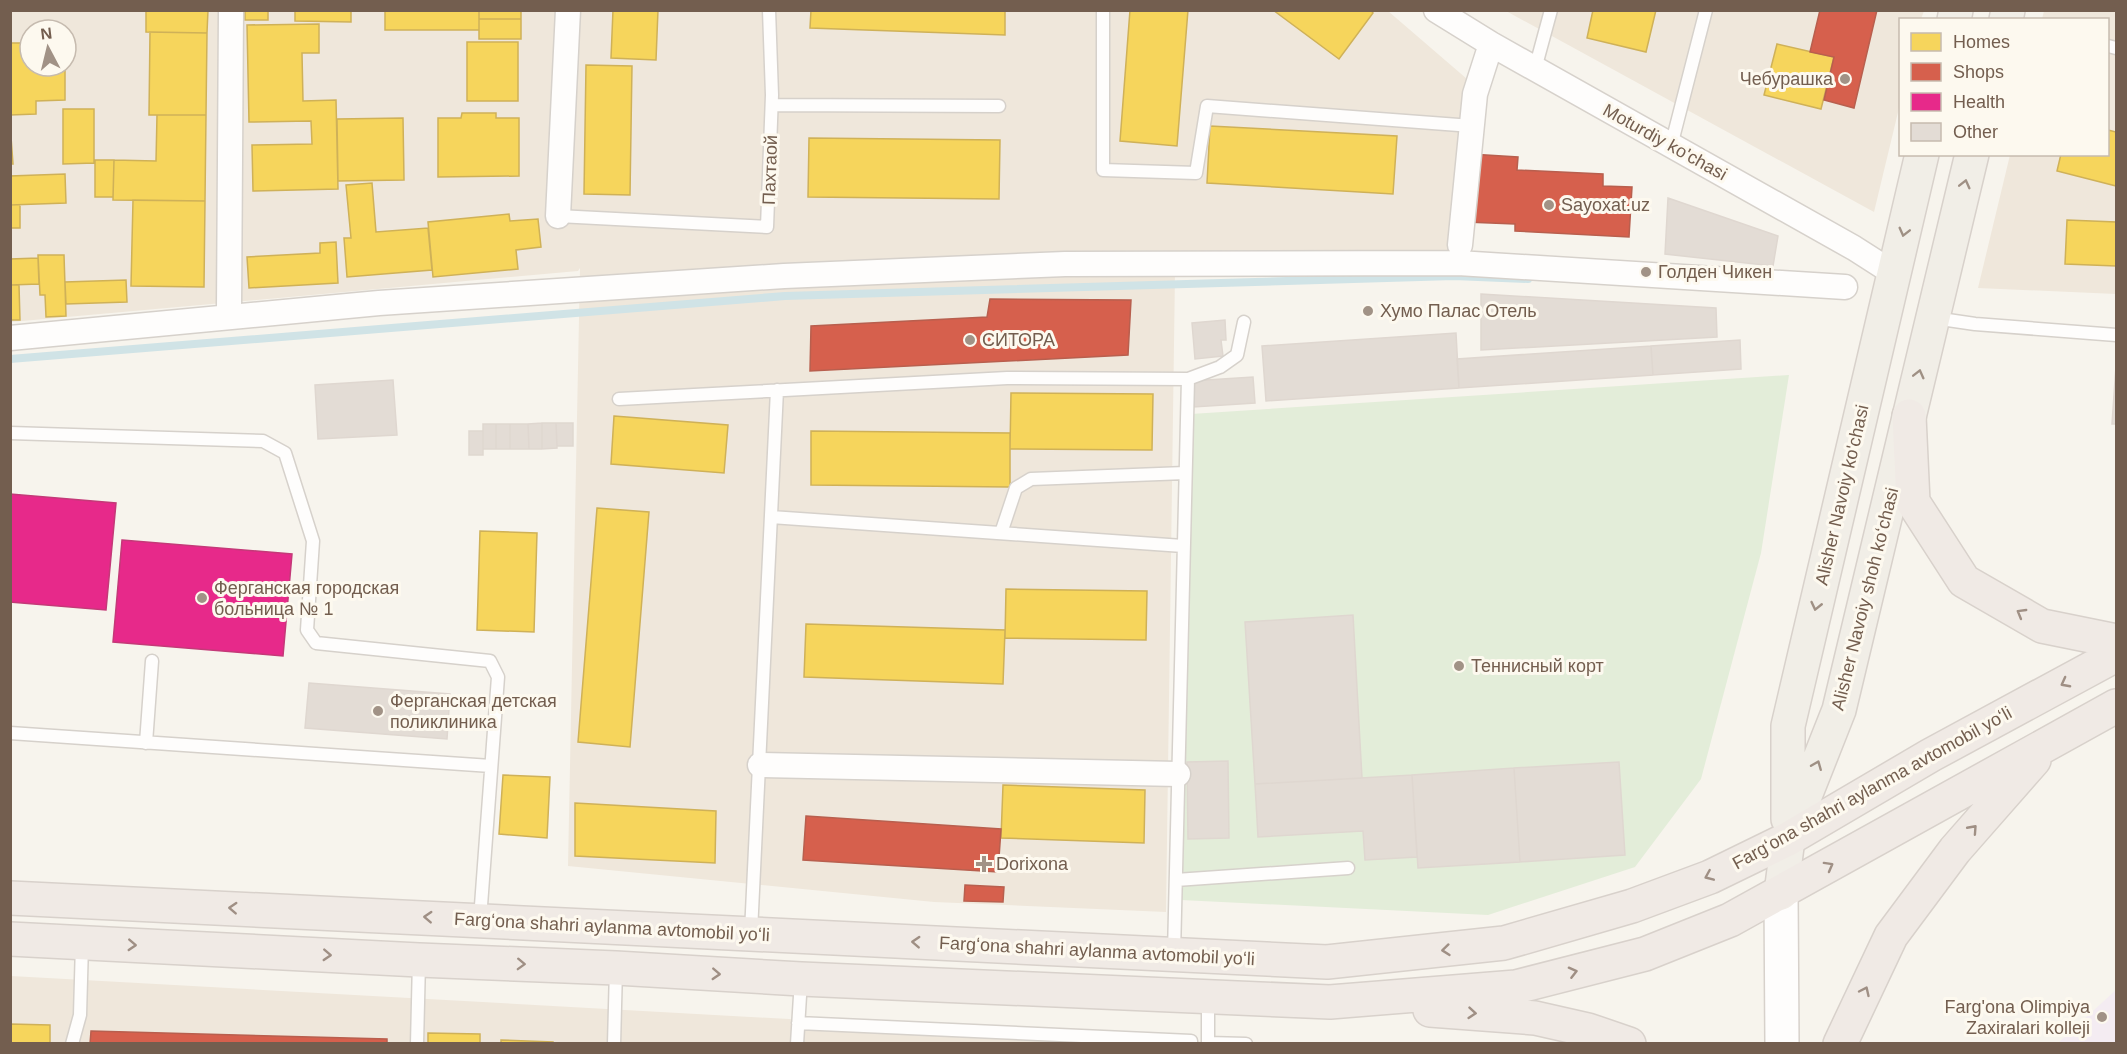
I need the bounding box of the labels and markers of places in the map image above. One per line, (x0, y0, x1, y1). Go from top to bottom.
place label: Чебурашка (1740, 69, 1834, 89)
marker: Чебурашка (1838, 72, 1852, 86)
place label: Sayoxat.uz (1561, 195, 1650, 215)
marker: Sayoxat.uz (1542, 198, 1556, 212)
place label: Голден Чикен (1658, 262, 1772, 282)
marker: Голден Чикен (1639, 265, 1653, 279)
place label: Хумо Палас Отель (1380, 301, 1537, 321)
marker: Хумо Палас Отель (1361, 304, 1375, 318)
place label: СИТОРА (982, 330, 1055, 350)
marker: СИТОРА (963, 333, 977, 347)
place label: Ферганская городская больница № 1 (214, 578, 399, 619)
marker: Ферганская городская больница № 1 (195, 591, 209, 605)
place label: Теннисный корт (1471, 656, 1604, 676)
marker: Теннисный корт (1452, 659, 1466, 673)
place label: Ферганская детская поликлиника (390, 691, 557, 732)
marker: Ферганская детская поликлиника (371, 704, 385, 718)
place label: Dorixona (996, 854, 1069, 874)
marker: Dorixona (977, 857, 991, 871)
place label: Farg'ona Olimpiya Zaxiralari kolleji (1945, 997, 2091, 1038)
marker: Farg'ona Olimpiya Zaxiralari kolleji (2095, 1010, 2109, 1024)

